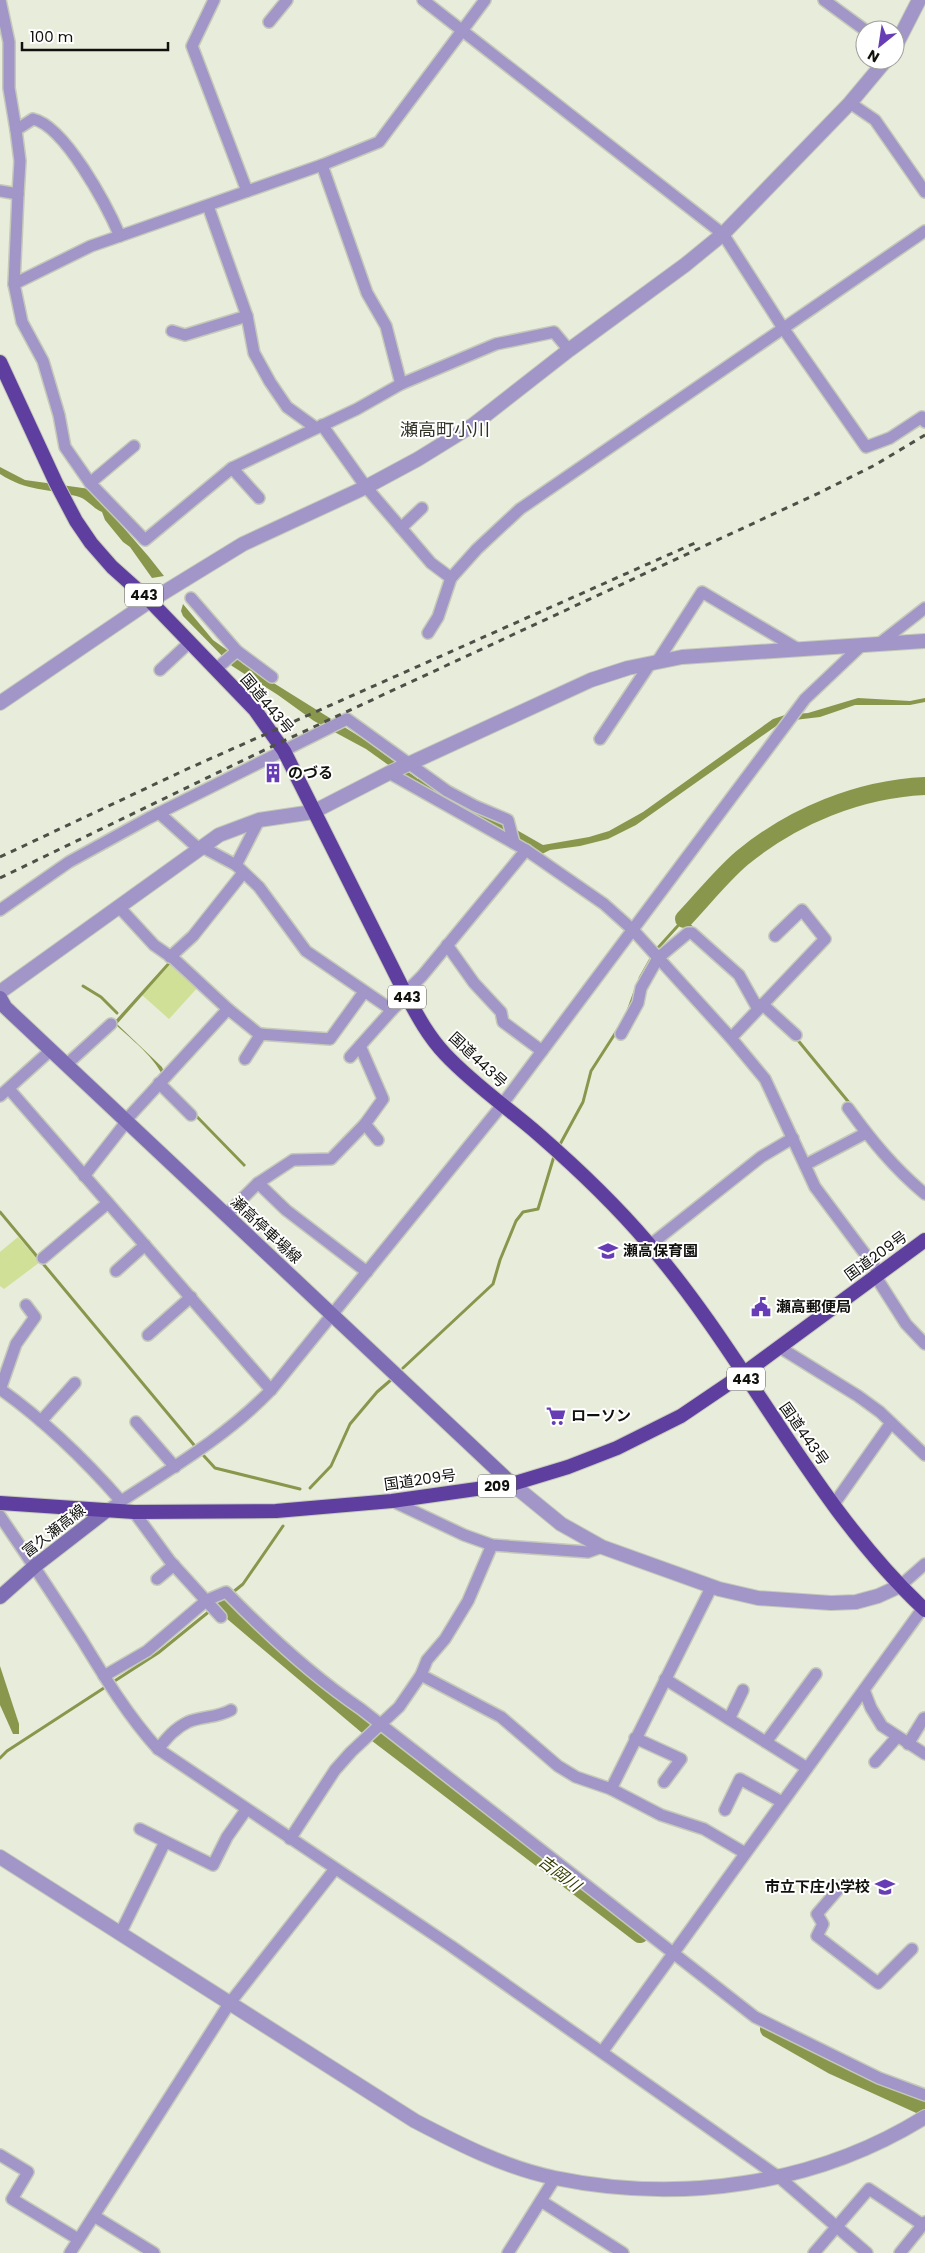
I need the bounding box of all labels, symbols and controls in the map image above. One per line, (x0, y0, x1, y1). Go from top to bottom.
scale bar (22, 20, 169, 52)
north arrow (855, 20, 905, 70)
text: 100 m (30, 26, 73, 47)
text: N (864, 45, 883, 68)
district label: 瀬高町小川 (400, 417, 490, 442)
road number: 443 (125, 584, 163, 606)
street label: 国道443号 (236, 669, 299, 738)
building icon: のづる (262, 762, 284, 784)
place label: のづる (288, 762, 333, 783)
road number: 443 (388, 986, 426, 1009)
street label: 国道443号 (445, 1027, 512, 1092)
street label: 瀬高停車場線 (226, 1191, 306, 1268)
street label: 国道209号 (840, 1226, 911, 1285)
school or university icon: 瀬高保育園 (597, 1240, 619, 1262)
place label: 瀬高保育園 (623, 1240, 698, 1261)
public building icon: 瀬高郵便局 (750, 1296, 772, 1318)
place label: 瀬高郵便局 (776, 1296, 851, 1317)
road number: 443 (727, 1368, 765, 1390)
street label: 国道443号 (775, 1398, 834, 1470)
supermarket icon: ローソン (545, 1405, 567, 1427)
place label: ローソン (571, 1405, 631, 1426)
street label: 国道209号 (383, 1464, 457, 1495)
road number: 209 (478, 1474, 516, 1498)
street label: 富久瀬高線 (18, 1499, 90, 1562)
water label: 吉岡川 (534, 1850, 587, 1898)
place label: 市立下庄小学校 (765, 1876, 870, 1897)
school or university icon: 市立下庄小学校 (874, 1876, 896, 1898)

